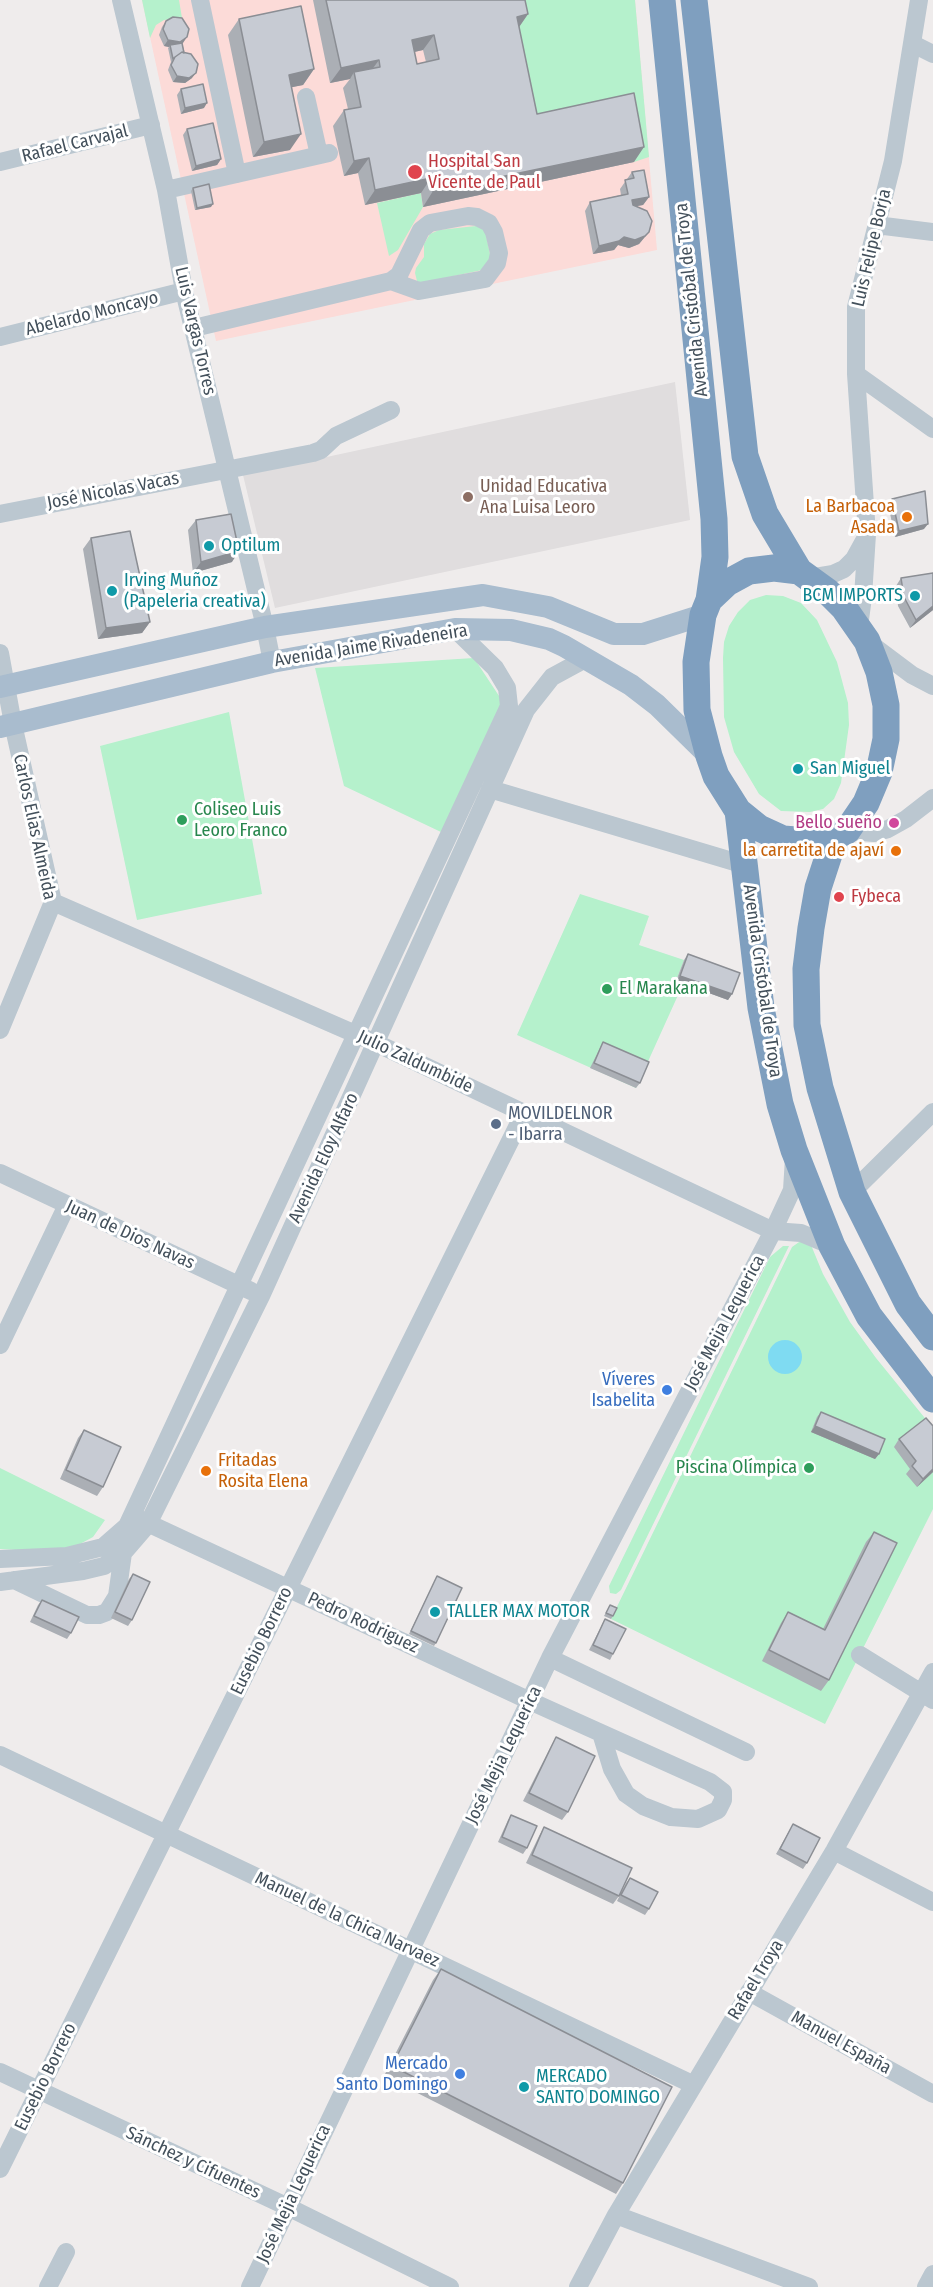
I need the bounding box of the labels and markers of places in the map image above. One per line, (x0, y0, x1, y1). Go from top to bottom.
place label: Hospital San Vicente de Paul (428, 151, 540, 194)
marker: Hospital San Vicente de Paul (406, 163, 424, 181)
place label: Unidad Educativa Ana Luisa Leoro (480, 476, 607, 518)
marker: Unidad Educativa Ana Luisa Leoro (461, 490, 475, 504)
place label: La Barbacoa Asada (805, 496, 895, 538)
marker: La Barbacoa Asada (900, 510, 914, 524)
place label: Optilum (221, 535, 280, 557)
marker: Optilum (202, 539, 216, 553)
place label: Irving Muñoz (Papeleria creativa) (124, 570, 266, 612)
marker: Irving Muñoz (Papeleria creativa) (105, 584, 119, 598)
place label: BCM IMPORTS (802, 585, 903, 607)
marker: BCM IMPORTS (908, 589, 922, 603)
place label: San Miguel (810, 758, 890, 780)
marker: San Miguel (791, 762, 805, 776)
place label: Coliseo Luis Leoro Franco (194, 799, 288, 842)
place label: Bello sueño (795, 812, 882, 834)
marker: Coliseo Luis Leoro Franco (175, 813, 189, 827)
marker: Bello sueño (887, 816, 901, 830)
place label: la carretita de ajaví (743, 840, 884, 862)
marker: la carretita de ajaví (889, 844, 903, 858)
place label: Fybeca (851, 886, 901, 908)
marker: Fybeca (832, 890, 846, 904)
place label: El Marakana (619, 978, 708, 1000)
marker: El Marakana (600, 982, 614, 996)
place label: MOVILDELNOR - Ibarra (508, 1103, 613, 1146)
marker: MOVILDELNOR - Ibarra (489, 1117, 503, 1131)
place label: Víveres Isabelita (592, 1369, 655, 1412)
marker: Víveres Isabelita (660, 1383, 674, 1397)
place label: Fritadas Rosita Elena (218, 1450, 308, 1492)
place label: Piscina Olímpica (676, 1457, 797, 1479)
marker: Piscina Olímpica (802, 1461, 816, 1475)
marker: Fritadas Rosita Elena (199, 1464, 213, 1478)
place label: TALLER MAX MOTOR (447, 1601, 590, 1623)
marker: TALLER MAX MOTOR (428, 1605, 442, 1619)
place label: Mercado Santo Domingo (336, 2053, 448, 2096)
place label: MERCADO SANTO DOMINGO (536, 2066, 660, 2108)
marker: Mercado Santo Domingo (453, 2067, 467, 2081)
marker: MERCADO SANTO DOMINGO (517, 2080, 531, 2094)

